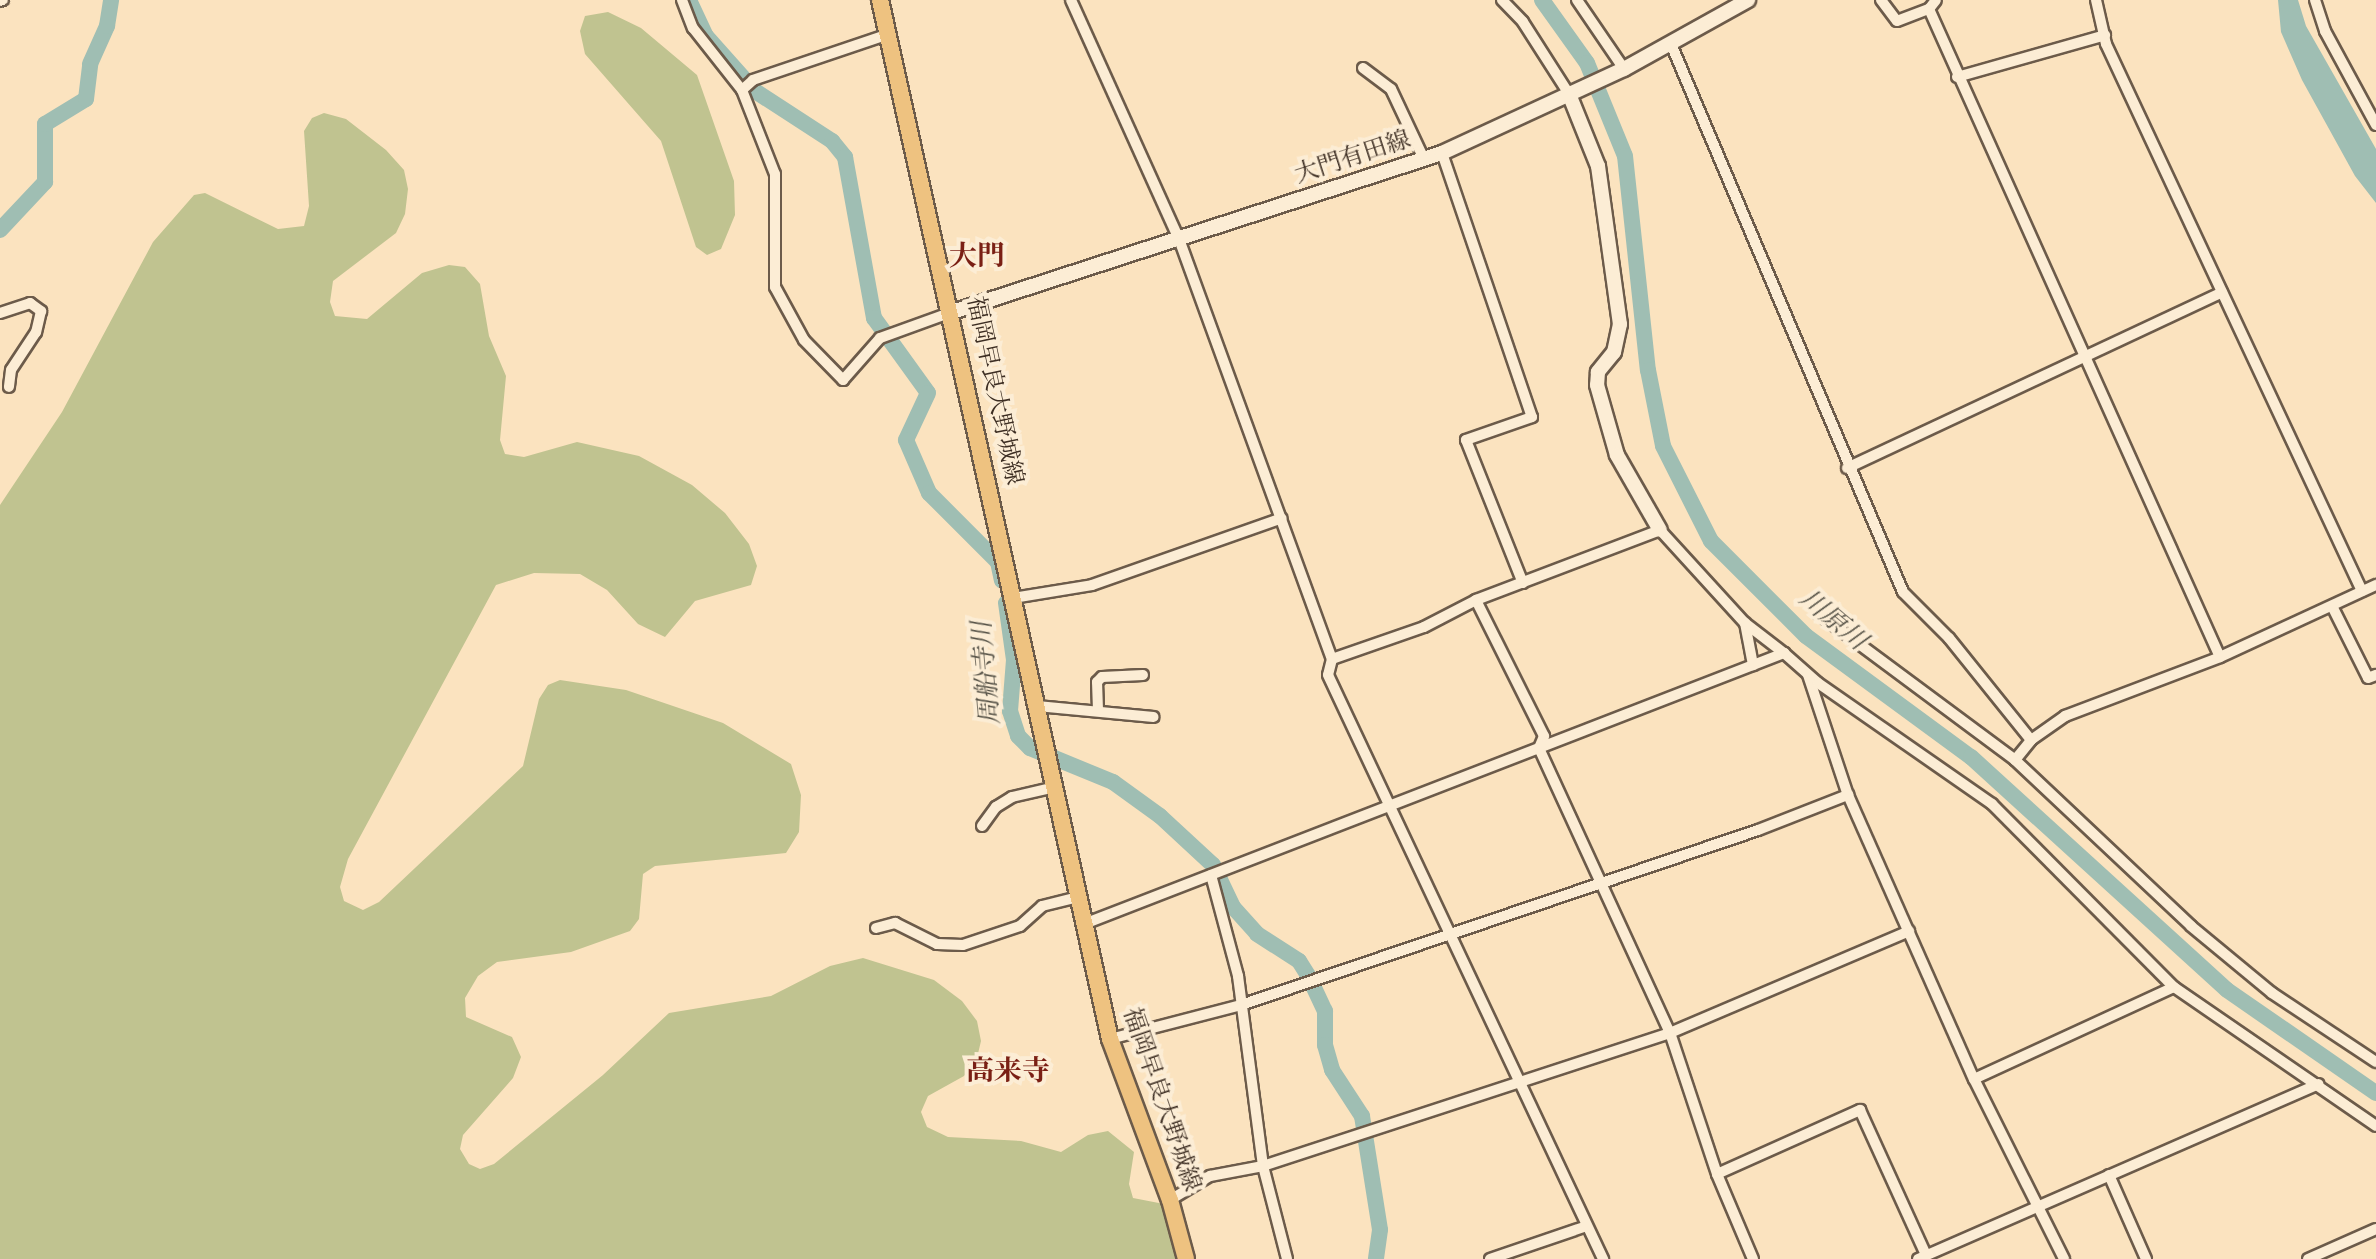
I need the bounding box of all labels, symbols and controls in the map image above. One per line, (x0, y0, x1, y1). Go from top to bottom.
street label: 大門有田線 (1291, 127, 1415, 191)
district label: 大門 (949, 241, 1005, 275)
street label: 福岡早良大野城線 (959, 294, 1027, 488)
water label: 川原川 (1792, 584, 1872, 658)
water label: 周船寺川 (968, 620, 1008, 726)
street label: 福岡早良大野城線 (1115, 1005, 1205, 1195)
district label: 高来寺 (966, 1056, 1050, 1090)

